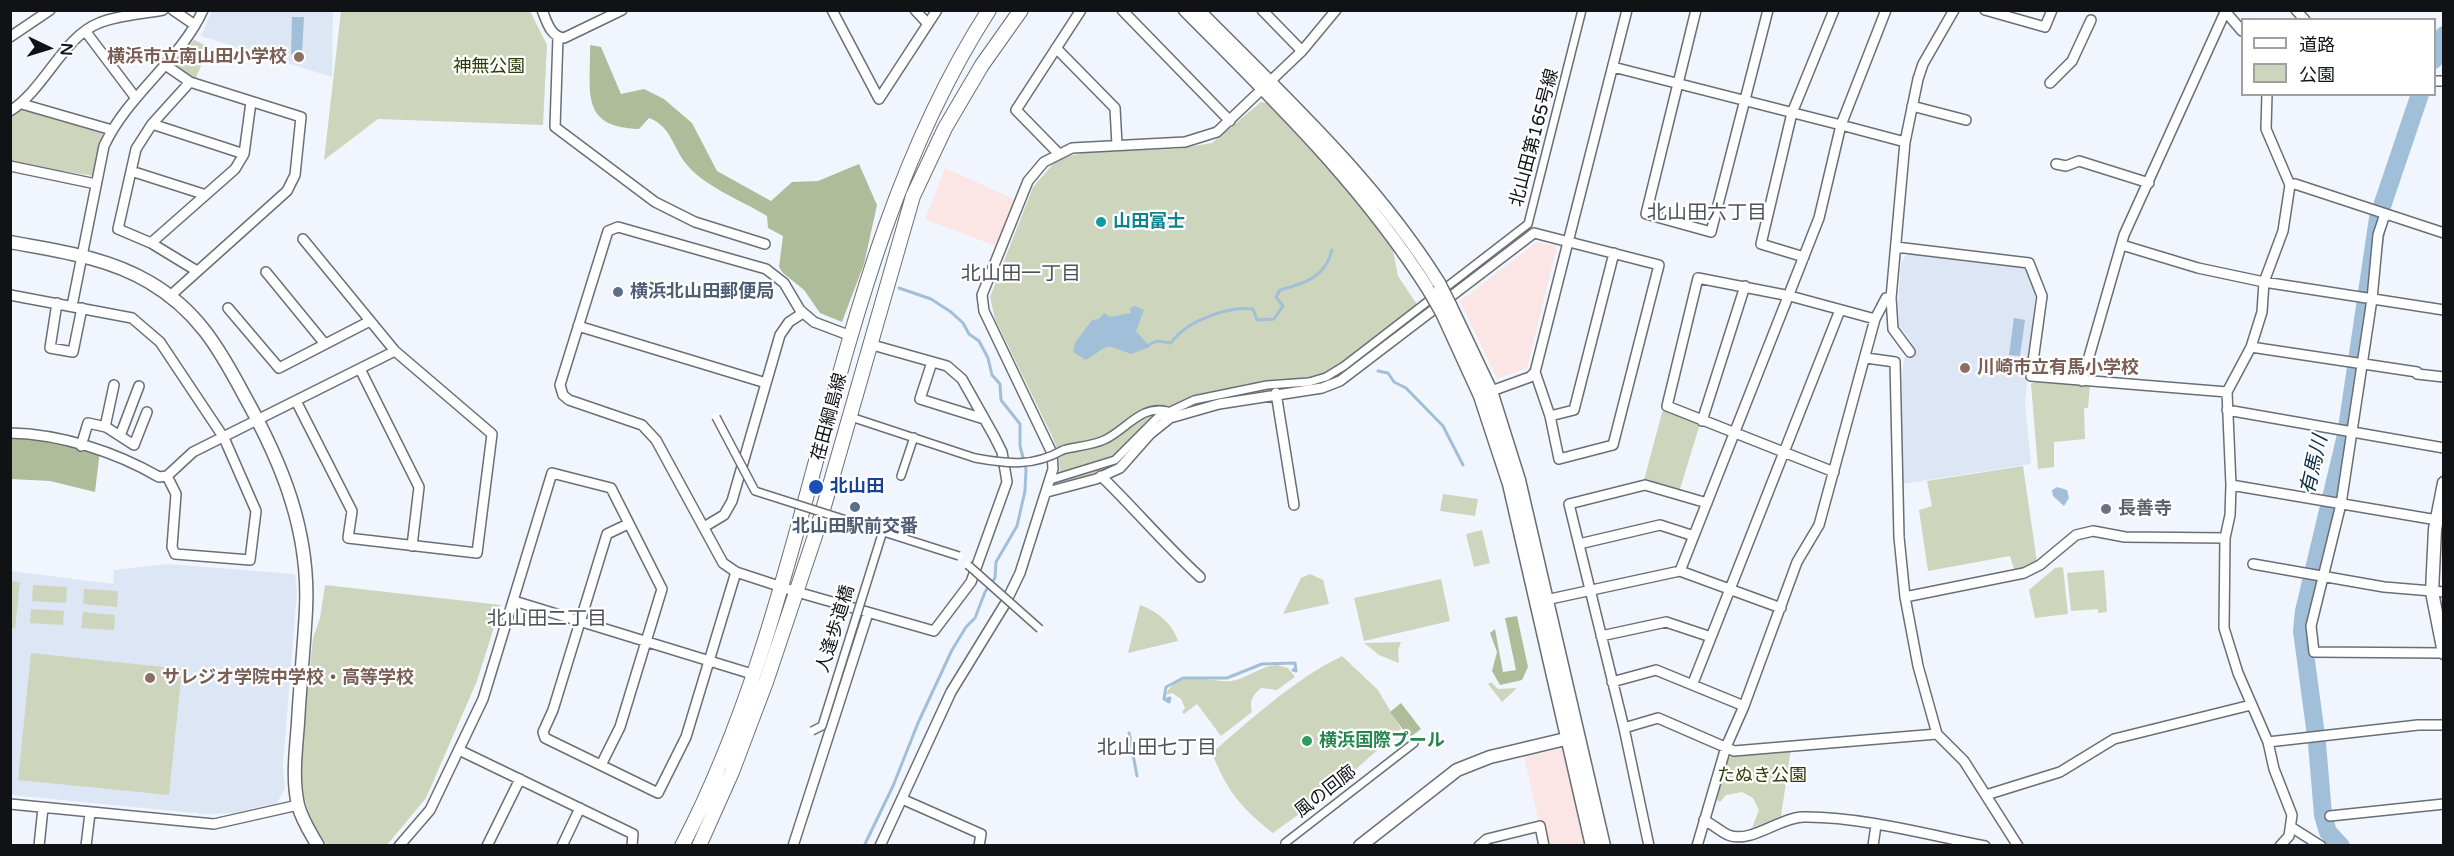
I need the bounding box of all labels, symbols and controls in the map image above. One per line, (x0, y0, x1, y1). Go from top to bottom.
north arrow (18, 18, 78, 78)
legend (2241, 18, 2436, 96)
text: 道路 (2299, 34, 2335, 56)
text: N (56, 42, 76, 56)
place label: 横浜市立南山田小学校 (107, 46, 287, 68)
marker: 横浜市立南山田小学校 (292, 50, 306, 64)
park label: 神無公園 (453, 56, 525, 78)
text: 公園 (2299, 64, 2335, 86)
street label: 北山田第165号線 (1506, 67, 1564, 209)
district label: 北山田六丁目 (1647, 202, 1767, 226)
place label: 山田富士 (1113, 211, 1185, 233)
marker: 山田富士 (1094, 215, 1108, 229)
district label: 北山田一丁目 (961, 263, 1081, 287)
place label: 横浜北山田郵便局 (630, 281, 774, 303)
marker: 横浜北山田郵便局 (611, 285, 625, 299)
place label: 川崎市立有馬小学校 (1977, 357, 2139, 379)
marker: 川崎市立有馬小学校 (1958, 361, 1972, 375)
street label: 荏田綱島線 (808, 371, 852, 463)
water label: 有馬川 (2297, 433, 2333, 497)
place label: 北山田 (830, 476, 884, 498)
marker: 北山田 (807, 478, 825, 496)
place label: 長善寺 (2118, 498, 2172, 520)
marker: 北山田駅前交番 (848, 500, 862, 514)
marker: 長善寺 (2099, 502, 2113, 516)
place label: 北山田駅前交番 (792, 516, 918, 538)
street label: 人逢歩道橋 (813, 583, 859, 675)
district label: 北山田二丁目 (487, 608, 607, 632)
place label: サレジオ学院中学校・高等学校 (162, 667, 414, 689)
marker: サレジオ学院中学校・高等学校 (143, 671, 157, 685)
place label: 横浜国際プール (1319, 730, 1445, 752)
marker: 横浜国際プール (1300, 734, 1314, 748)
district label: 北山田七丁目 (1097, 737, 1217, 761)
street label: 風の回廊 (1291, 761, 1361, 823)
park label: たぬき公園 (1717, 765, 1807, 787)

